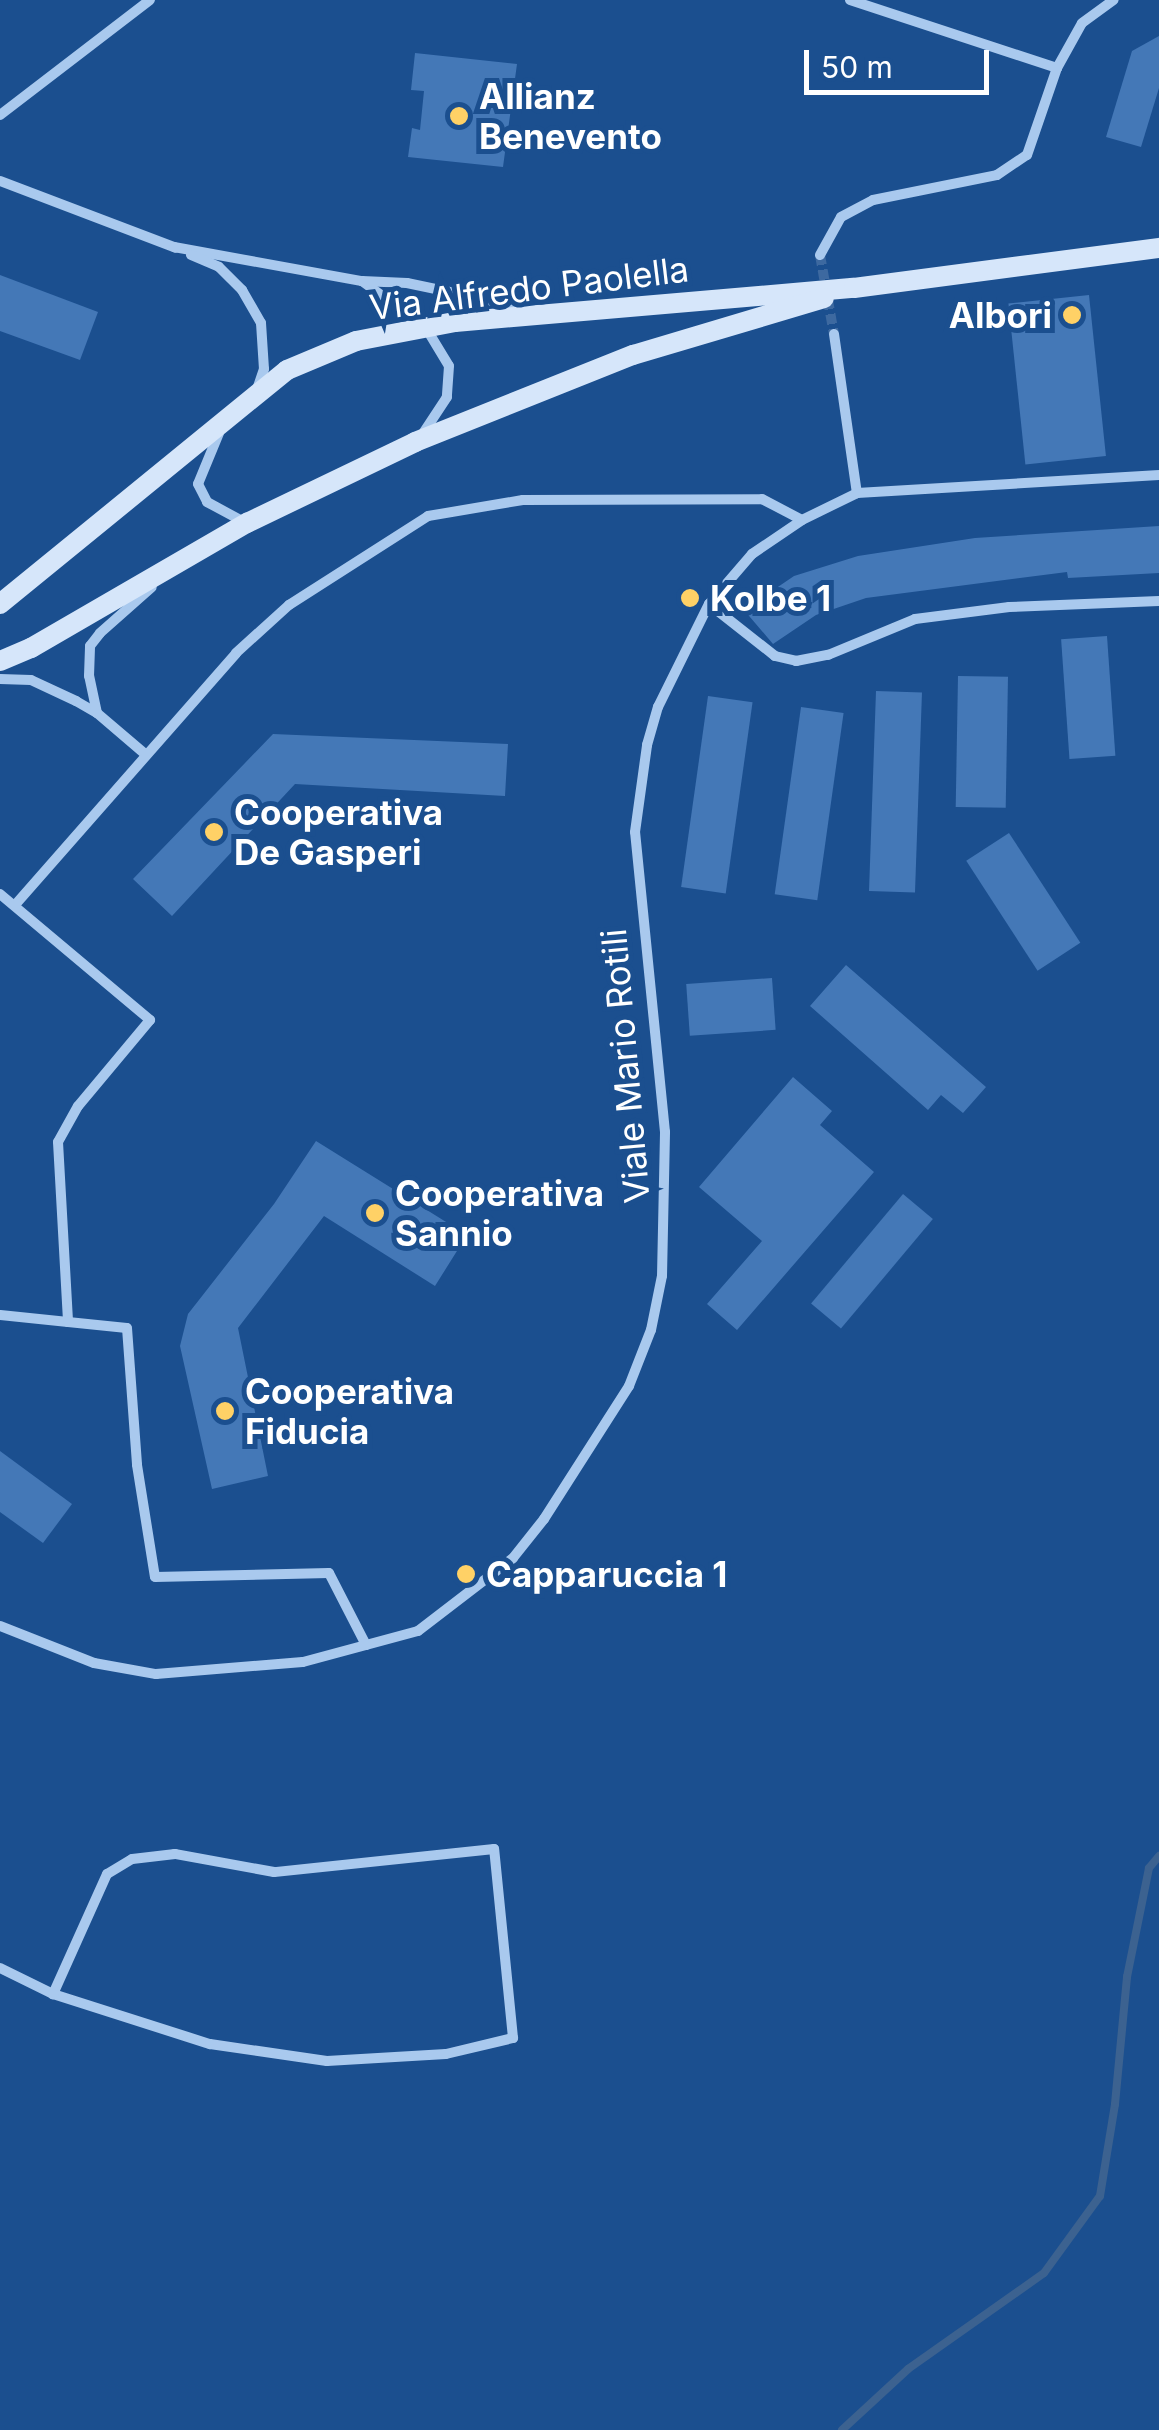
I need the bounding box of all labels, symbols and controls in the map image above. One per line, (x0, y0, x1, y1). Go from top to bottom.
scale bar (809, 30, 994, 92)
text: 50 m (821, 49, 893, 85)
place label: Allianz Benevento (479, 75, 662, 157)
marker: Allianz Benevento (448, 105, 470, 127)
street label: Via Alfredo Paolella (367, 248, 691, 328)
place label: Albori (949, 294, 1052, 336)
marker: Albori (1061, 304, 1083, 326)
place label: Kolbe 1 (710, 577, 831, 619)
marker: Kolbe 1 (679, 587, 701, 609)
place label: Cooperativa De Gasperi (234, 791, 443, 873)
marker: Cooperativa De Gasperi (203, 821, 225, 843)
street label: Viale Mario Rotili (592, 927, 658, 1205)
place label: Cooperativa Sannio (395, 1172, 604, 1254)
marker: Cooperativa Sannio (364, 1202, 386, 1224)
place label: Cooperativa Fiducia (245, 1370, 454, 1452)
marker: Cooperativa Fiducia (214, 1400, 236, 1422)
place label: Capparuccia 1 (486, 1553, 727, 1595)
marker: Capparuccia 1 (455, 1563, 477, 1585)

